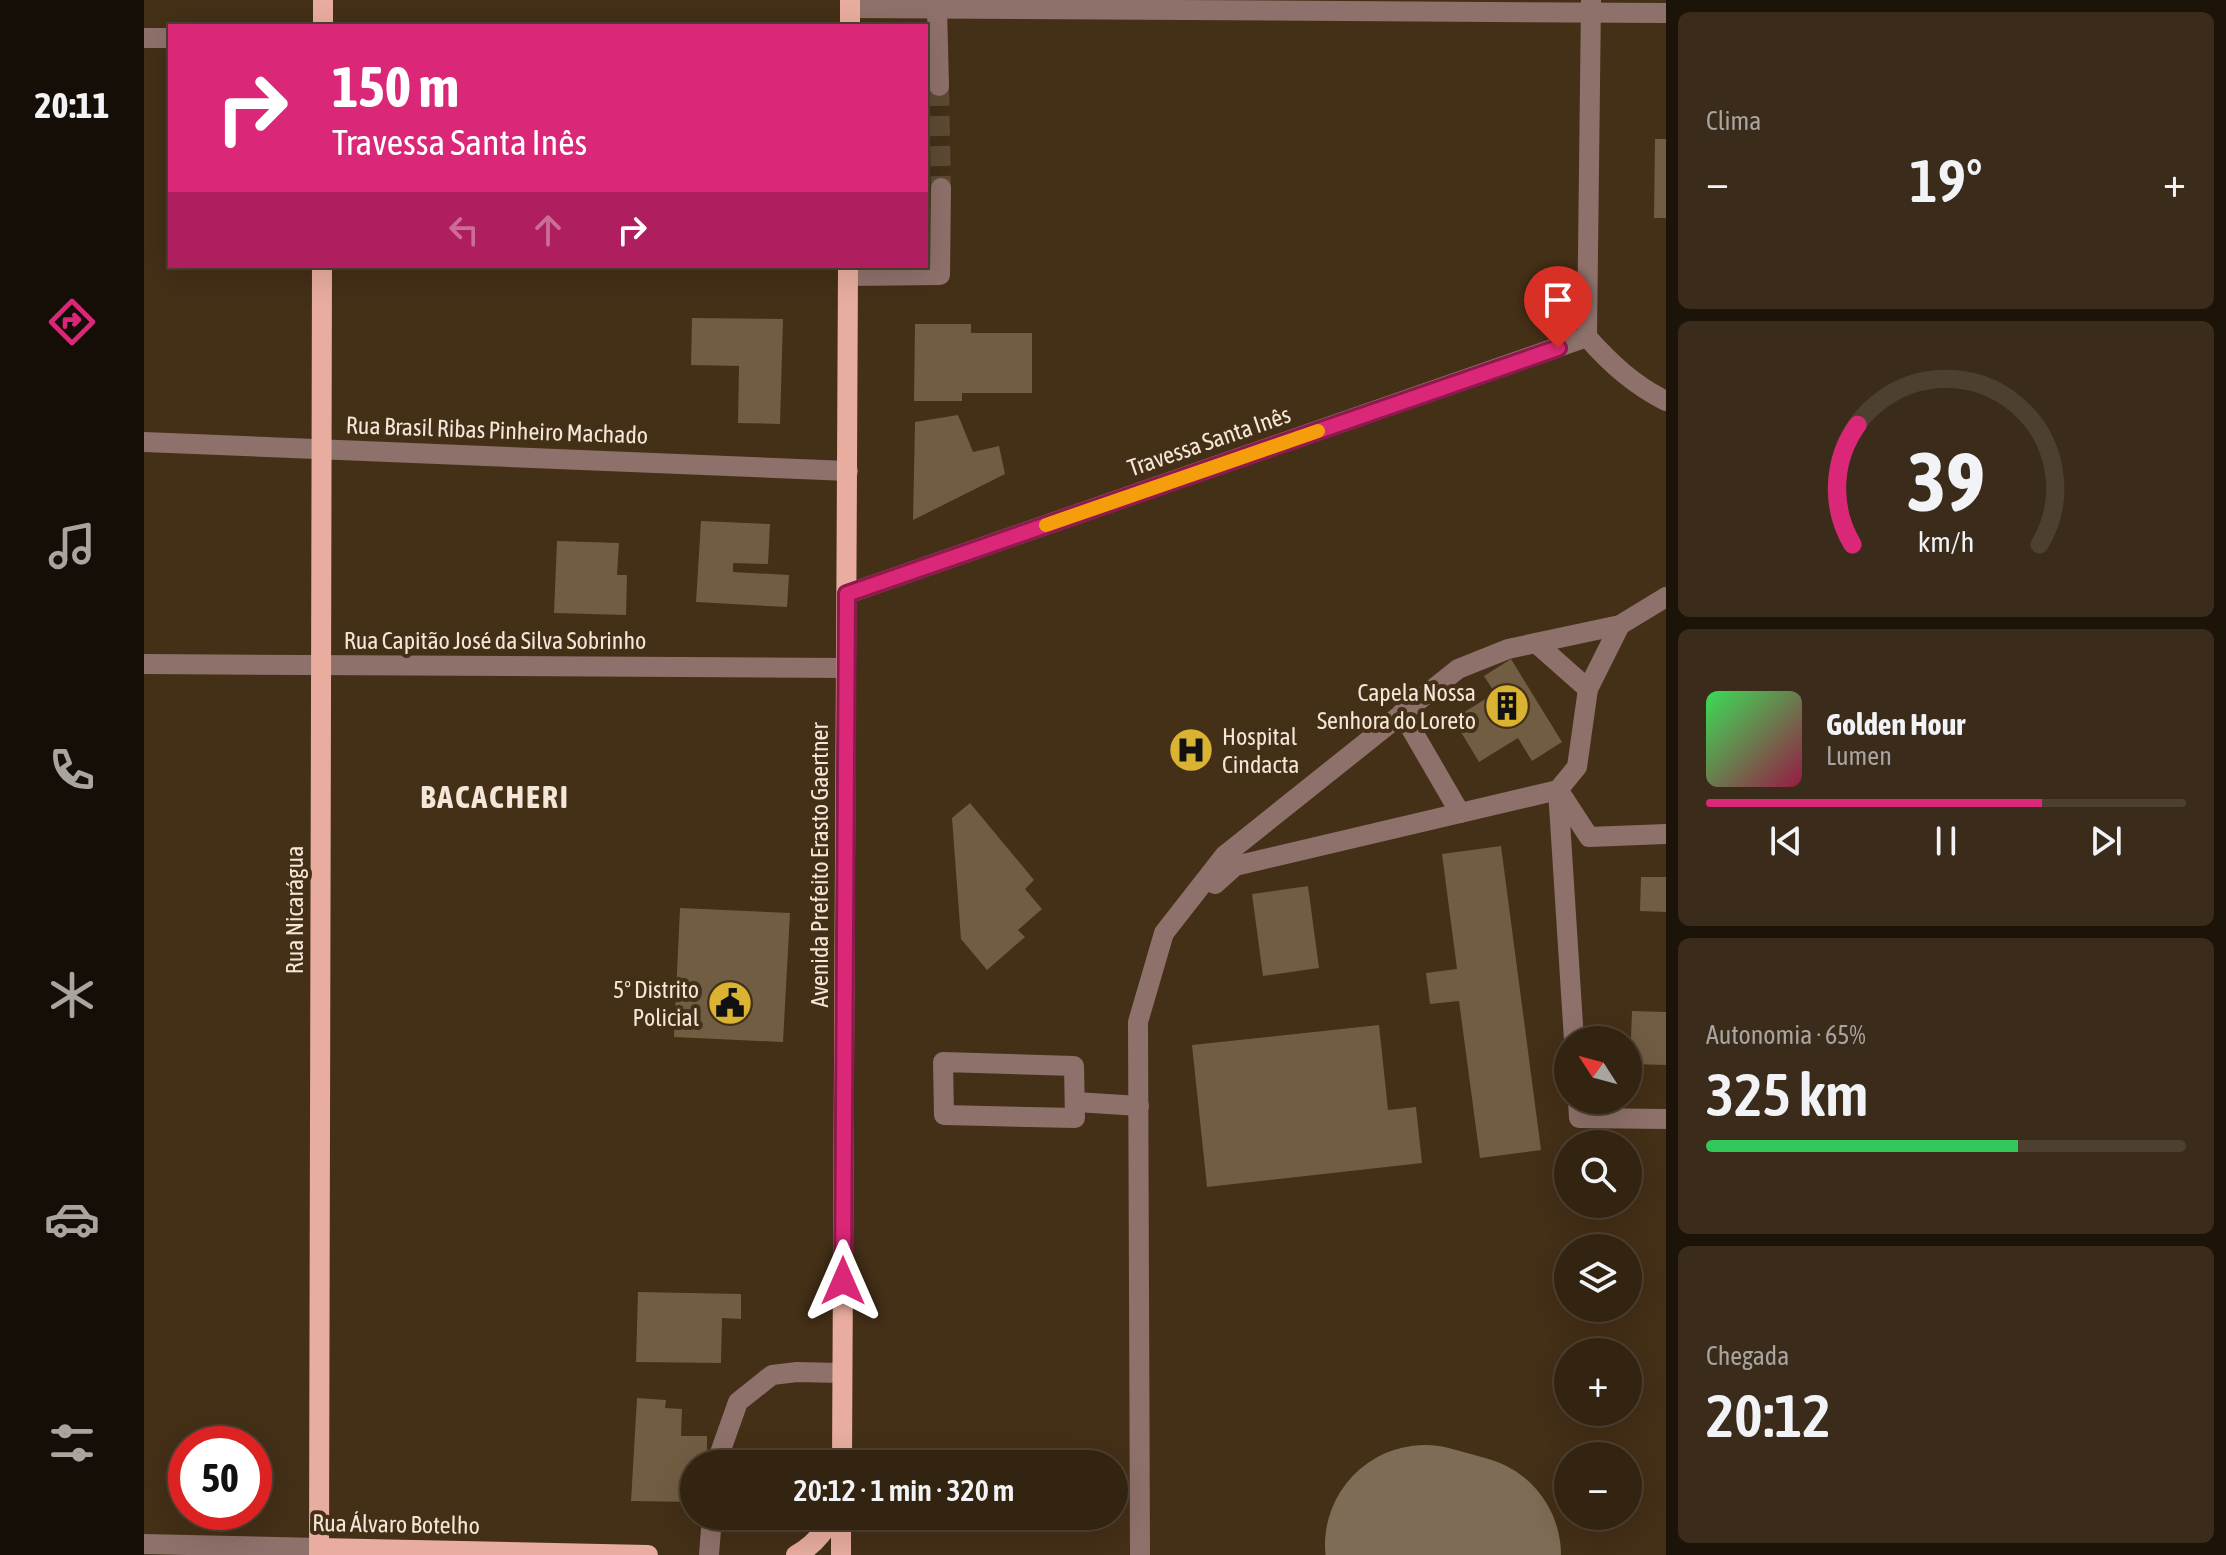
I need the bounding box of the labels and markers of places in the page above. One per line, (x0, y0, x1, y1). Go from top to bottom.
pin (1524, 266, 1592, 348)
place label: Capela Nossa Senhora do Loreto (1317, 679, 1476, 734)
building icon: Capela Nossa Senhora do Loreto (1483, 682, 1531, 730)
place label: Hospital Cindacta (1222, 723, 1299, 778)
hospital icon: Hospital Cindacta (1167, 726, 1215, 774)
place label: 5º Distrito Policial (613, 976, 700, 1031)
public building icon: 5º Distrito Policial (706, 979, 754, 1027)

